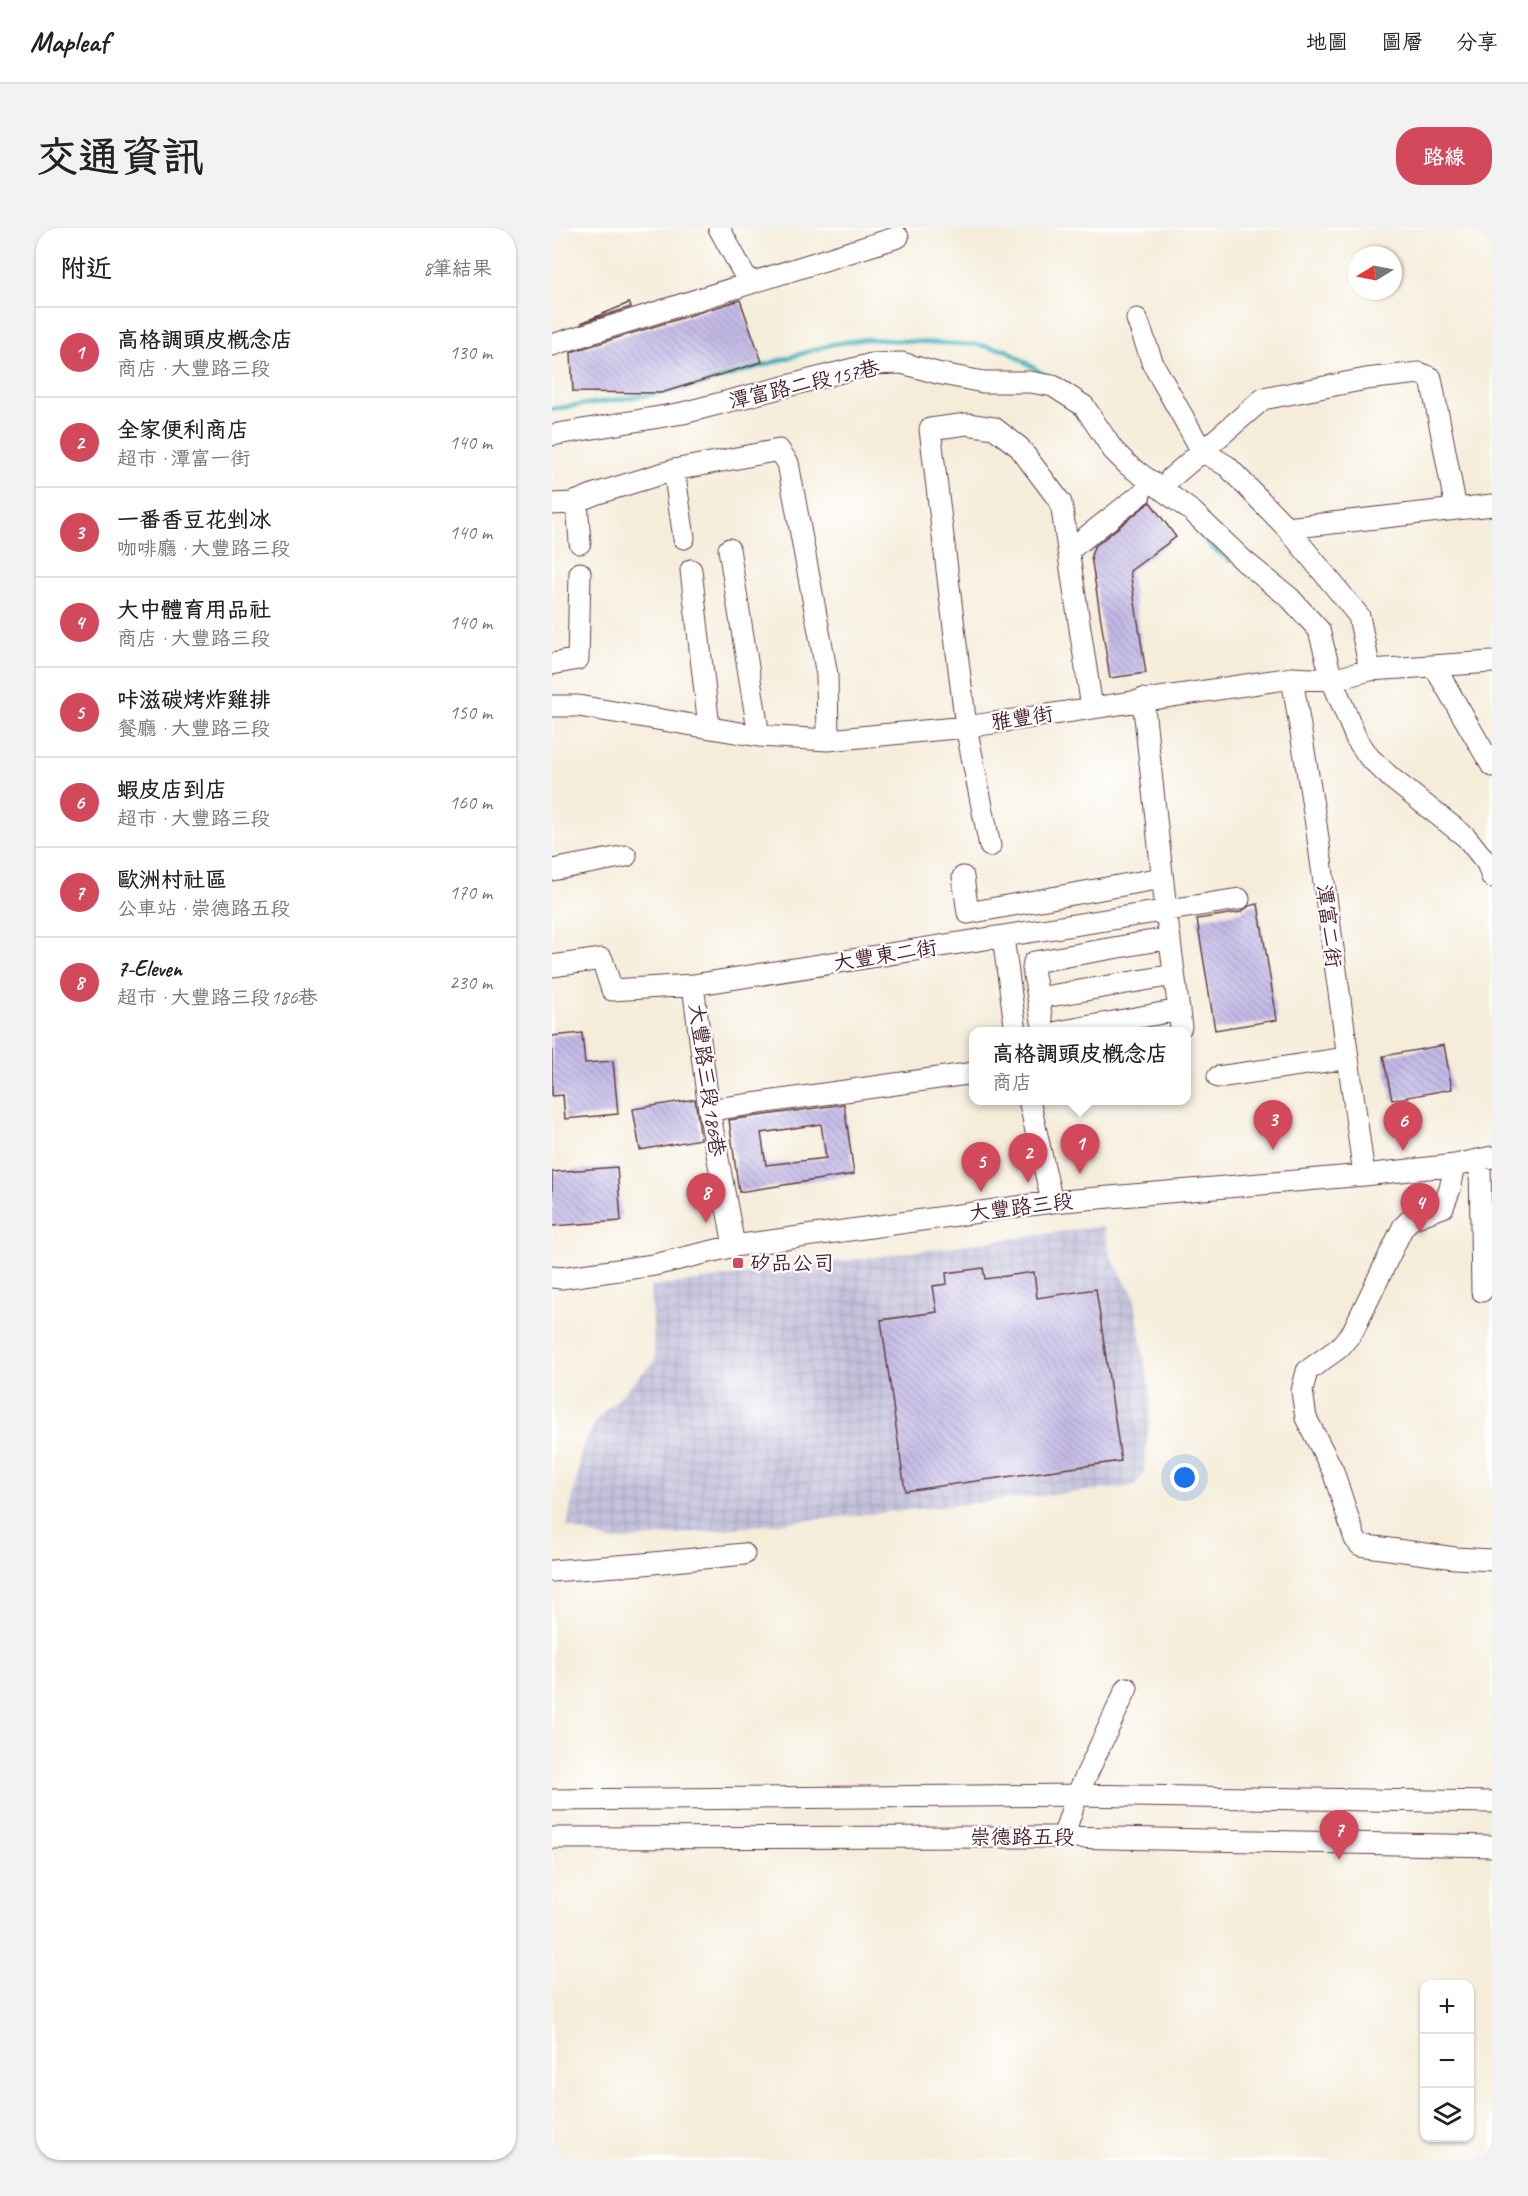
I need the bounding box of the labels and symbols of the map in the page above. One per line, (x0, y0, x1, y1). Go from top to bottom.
north arrow (1348, 246, 1402, 300)
street label: 潭富路二段157巷 (726, 354, 882, 414)
street label: 雅豐街 (989, 700, 1055, 736)
street label: 潭富二街 (1311, 883, 1347, 969)
street label: 大豐東二街 (831, 934, 939, 976)
street label: 大豐路三段186巷 (683, 1002, 731, 1158)
pin: 3 (1254, 1100, 1292, 1150)
pin: 6 (1384, 1102, 1422, 1151)
pin: 1 (1060, 1124, 1100, 1174)
pin: 2 (1008, 1134, 1048, 1183)
pin: 5 (962, 1142, 1000, 1192)
pin: 8 (686, 1174, 726, 1223)
pin: 4 (1400, 1184, 1440, 1233)
street label: 大豐路三段 (967, 1188, 1075, 1226)
place label: 矽品公司 (750, 1250, 834, 1276)
marker: 矽品公司 (731, 1256, 745, 1270)
your location (1170, 1463, 1199, 1492)
pin: 7 (1320, 1810, 1358, 1860)
street label: 崇德路五段 (970, 1824, 1075, 1850)

